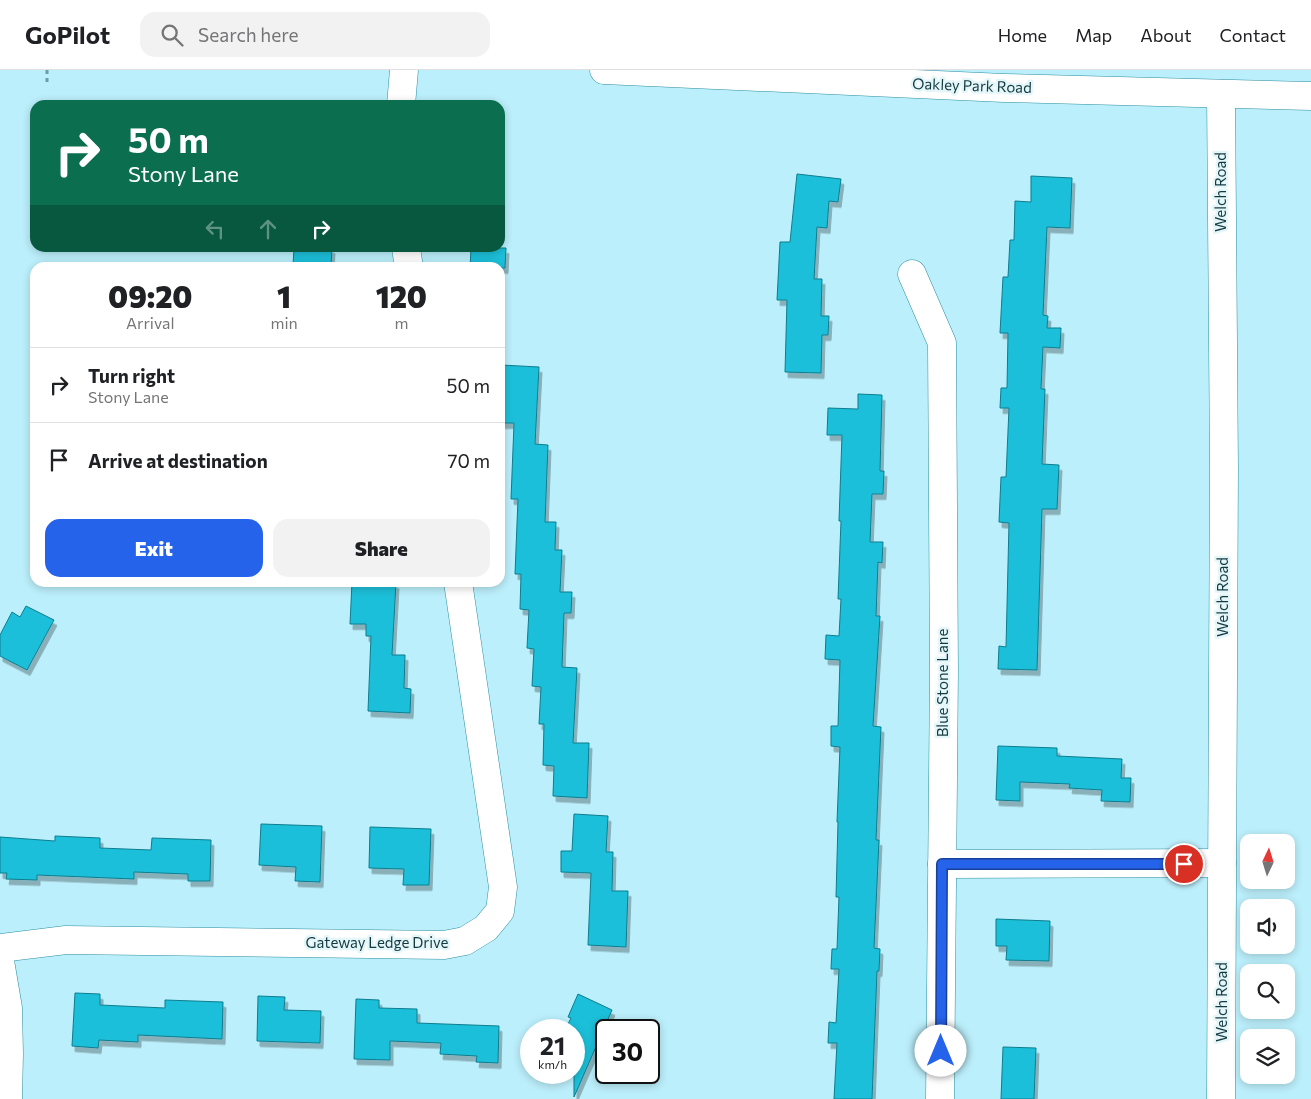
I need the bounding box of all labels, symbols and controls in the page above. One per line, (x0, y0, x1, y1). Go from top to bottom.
search box (140, 12, 490, 57)
text: GoPilot (25, 20, 110, 49)
icon: search (158, 21, 186, 49)
text: Search here (198, 23, 299, 46)
text: Home (998, 24, 1047, 46)
text: Map (1075, 24, 1112, 46)
text: About (1140, 24, 1192, 46)
text: Contact (1220, 24, 1286, 46)
street label: Oakley Park Road (912, 74, 1032, 96)
text: 50 m (128, 117, 209, 160)
icon: right (45, 120, 110, 185)
street label: Welch Road (1211, 152, 1229, 232)
text: Stony Lane (128, 160, 239, 187)
icon: left (201, 215, 229, 243)
icon: ahead (254, 215, 282, 243)
icon: right (307, 215, 335, 243)
text: 09:20 (108, 277, 192, 314)
text: 1 (277, 277, 291, 314)
text: 120 (376, 277, 427, 314)
text: Arrival (126, 313, 174, 332)
text: min (270, 313, 298, 332)
text: m (394, 313, 408, 332)
text: Turn right (88, 364, 175, 387)
icon: right (45, 371, 73, 399)
text: 50 m (446, 374, 490, 397)
text: Stony Lane (88, 387, 169, 406)
icon: arrive (45, 446, 73, 474)
text: Arrive at destination (88, 449, 268, 472)
text: 70 m (447, 449, 490, 472)
button: Exit (45, 519, 263, 577)
button: Share (273, 519, 490, 577)
street label: Welch Road (1213, 557, 1231, 637)
street label: Blue Stone Lane (933, 629, 951, 737)
north arrow (1240, 834, 1295, 889)
map controls (1240, 834, 1295, 1084)
pin (1163, 843, 1205, 885)
icon: arrive (1170, 850, 1198, 878)
button: sound (1240, 899, 1295, 954)
street label: Gateway Ledge Drive (306, 933, 449, 951)
street label: Welch Road (1212, 962, 1230, 1042)
button: search (1240, 964, 1295, 1019)
speed limit sign: 30 (595, 1019, 660, 1084)
position arrow (914, 1024, 966, 1076)
button: layers (1240, 1029, 1295, 1084)
text: 21 (540, 1030, 565, 1060)
text: km/h (538, 1057, 567, 1071)

